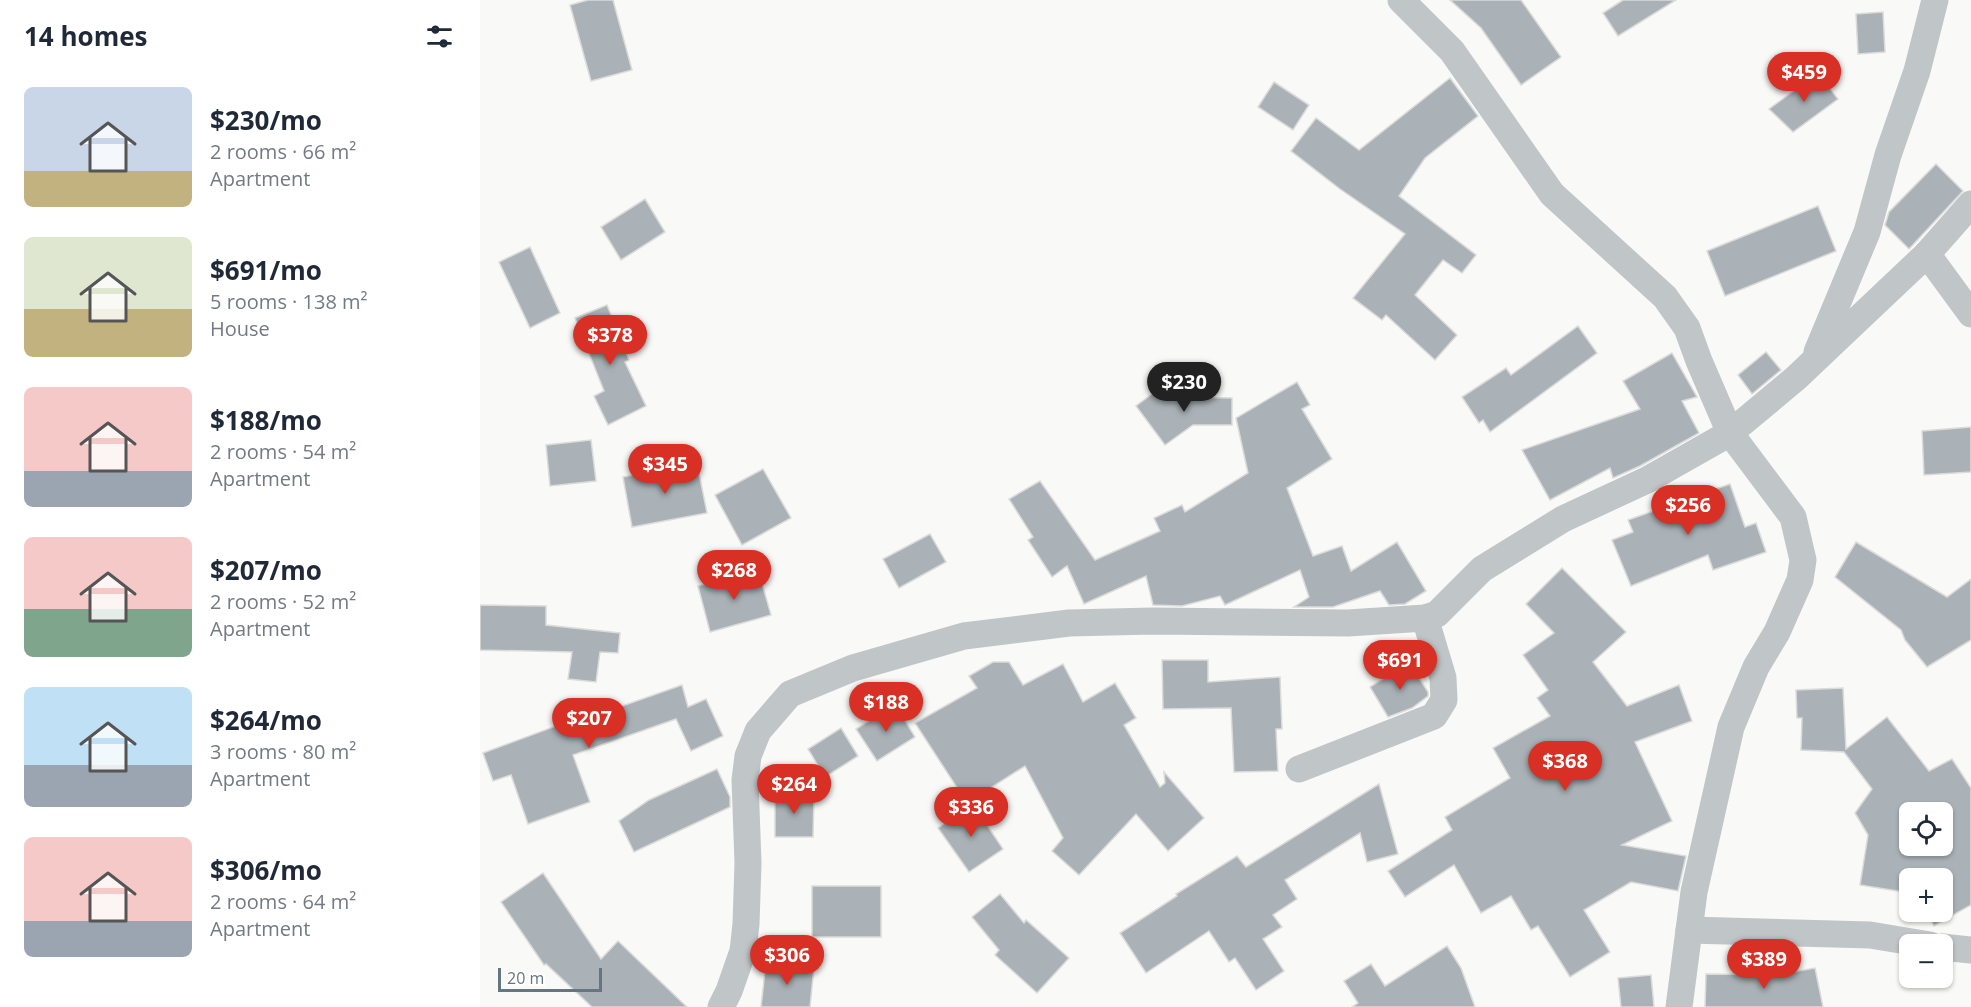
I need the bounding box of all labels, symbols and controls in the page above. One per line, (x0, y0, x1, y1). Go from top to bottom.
text: 14 homes (24, 18, 148, 54)
icon: filters (423, 20, 456, 53)
pin: $459 (1768, 52, 1840, 103)
text: $459 (1781, 58, 1827, 85)
text: $230/mo (210, 102, 322, 138)
icon: home (72, 111, 144, 183)
text: 2 rooms · 66 m² (210, 138, 356, 165)
text: Apartment (210, 165, 310, 192)
text: $691/mo (210, 252, 322, 288)
icon: home (72, 261, 144, 333)
text: 5 rooms · 138 m² (210, 288, 368, 315)
text: House (210, 315, 270, 342)
pin: $378 (574, 315, 646, 366)
text: $378 (587, 321, 633, 348)
pin: $230 (1148, 362, 1220, 413)
text: $230 (1161, 368, 1207, 395)
text: $188/mo (210, 402, 322, 438)
icon: home (72, 411, 144, 483)
text: 2 rooms · 54 m² (210, 438, 356, 465)
pin: $345 (629, 444, 701, 495)
text: $345 (642, 450, 688, 477)
text: Apartment (210, 465, 310, 492)
pin: $256 (1652, 485, 1724, 536)
text: $256 (1665, 491, 1711, 518)
pin: $268 (698, 550, 770, 601)
text: $207/mo (210, 552, 322, 588)
text: $268 (711, 556, 757, 583)
icon: home (72, 561, 144, 633)
text: 2 rooms · 52 m² (210, 588, 356, 615)
text: Apartment (210, 615, 310, 642)
pin: $691 (1364, 640, 1436, 691)
text: $691 (1377, 646, 1423, 673)
pin: $188 (850, 682, 922, 733)
text: $188 (863, 688, 909, 715)
pin: $207 (553, 698, 625, 749)
text: $264/mo (210, 702, 322, 738)
text: $207 (566, 704, 612, 731)
icon: home (72, 711, 144, 783)
text: 3 rooms · 80 m² (210, 738, 356, 765)
pin: $368 (1529, 741, 1601, 792)
text: $368 (1542, 747, 1588, 774)
pin: $264 (758, 764, 830, 815)
text: Apartment (210, 765, 310, 792)
text: $264 (771, 770, 817, 797)
pin: $336 (935, 787, 1007, 838)
text: $336 (948, 793, 994, 820)
map controls (1899, 802, 1953, 988)
button: locate (1899, 802, 1953, 856)
text: $306/mo (210, 852, 322, 888)
icon: home (72, 861, 144, 933)
button: + (1899, 868, 1953, 922)
text: 2 rooms · 64 m² (210, 888, 356, 915)
text: Apartment (210, 915, 310, 942)
button: − (1899, 934, 1953, 988)
pin: $306 (751, 935, 823, 986)
pin: $389 (1728, 939, 1800, 990)
text: $306 (764, 941, 810, 968)
text: $389 (1741, 945, 1787, 972)
scale bar (498, 965, 602, 992)
text: 20 m (507, 967, 544, 989)

